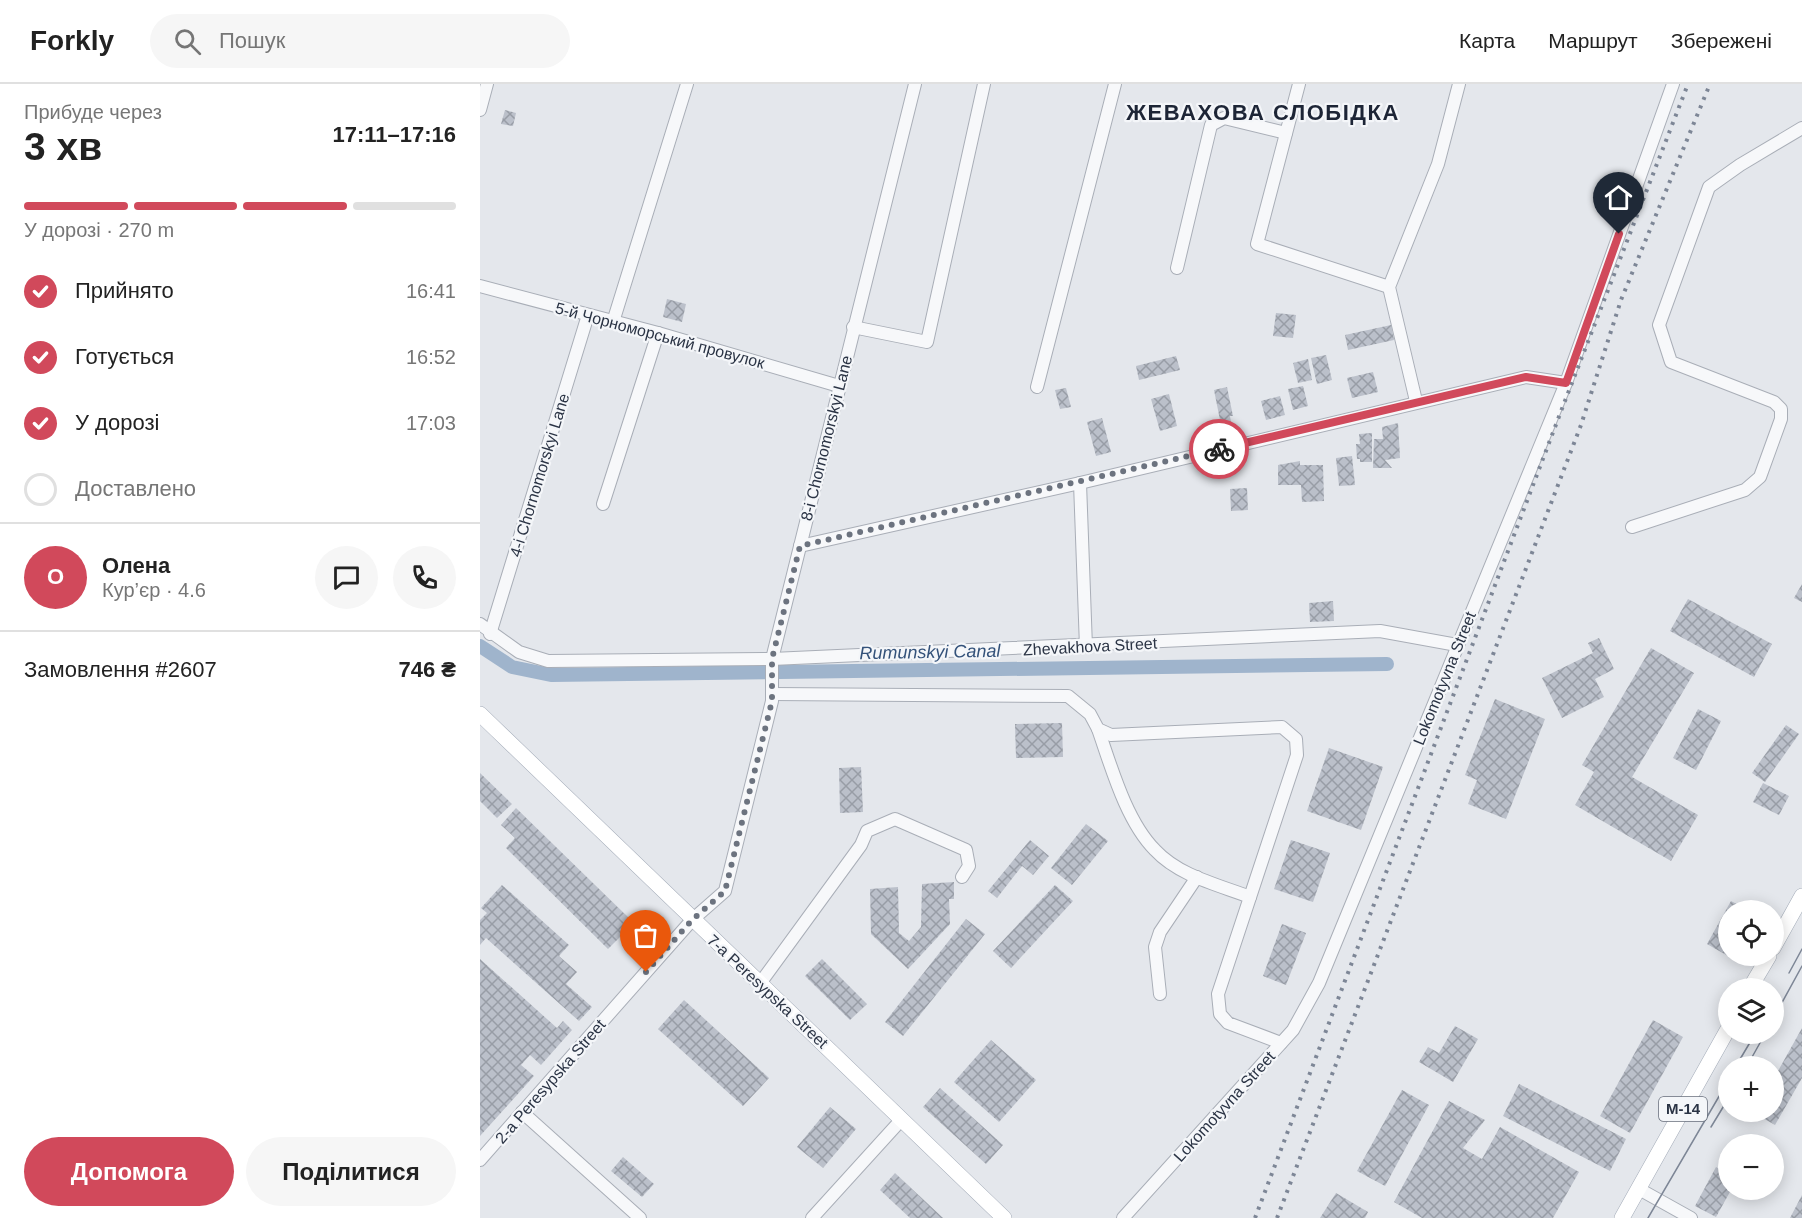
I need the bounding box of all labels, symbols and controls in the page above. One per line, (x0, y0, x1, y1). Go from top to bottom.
search box (150, 14, 570, 68)
text: Forkly (30, 25, 114, 56)
icon: search (171, 25, 204, 58)
text: Пошук (219, 28, 285, 53)
text: Карта (1459, 29, 1515, 52)
text: Маршрут (1548, 29, 1638, 52)
text: Збережені (1671, 29, 1772, 52)
district label: ЖЕВАХОВА СЛОБІДКА (1125, 100, 1400, 125)
text: Прибуде через (24, 101, 162, 123)
text: 17:11–17:16 (332, 122, 456, 147)
text: 3 хв (24, 125, 102, 168)
pin (1593, 172, 1644, 234)
icon: home (1602, 181, 1635, 214)
text: У дорозі · 270 m (24, 219, 174, 241)
icon: check (24, 275, 57, 308)
text: Прийнято (75, 278, 174, 303)
text: 16:41 (406, 280, 456, 302)
street label: 5-й Чорноморський провулок (553, 299, 767, 372)
icon: check (24, 341, 57, 374)
text: Готується (75, 344, 174, 369)
text: 16:52 (406, 346, 456, 368)
street label: 8-i Chornomorskyi Lane (798, 354, 855, 523)
street label: 4-i Chornomorskyi Lane (507, 391, 572, 559)
icon: check (24, 407, 57, 440)
text: У дорозі (75, 410, 159, 435)
text: 17:03 (406, 412, 456, 434)
courier (1189, 419, 1249, 479)
icon: bike (1203, 433, 1236, 466)
text: Доставлено (75, 476, 196, 501)
button: chat (315, 546, 378, 609)
button: phone (393, 546, 456, 609)
text: Олена (102, 553, 170, 578)
text: О (47, 564, 64, 589)
text: Кур’єр · 4.6 (102, 579, 206, 601)
street label: Lokomotyvna Street (1410, 609, 1479, 747)
street label: Zhevakhova Street (1023, 634, 1158, 659)
water label: Rumunskyi Canal (859, 641, 1002, 663)
text: Замовлення #2607 (24, 657, 217, 682)
text: 746 ₴ (399, 657, 456, 682)
map controls (1718, 900, 1784, 1200)
button: locate (1718, 900, 1784, 966)
pin (620, 910, 671, 972)
icon: bag (629, 919, 662, 952)
street label: 7-a Peresypska Street (704, 931, 832, 1052)
button: layers (1718, 978, 1784, 1044)
street label: 2-a Peresypska Street (492, 1016, 609, 1147)
street label: Lokomotyvna Street (1170, 1047, 1279, 1165)
button: + (1718, 1056, 1784, 1122)
road number: М-14 (1659, 1097, 1707, 1121)
button: − (1718, 1134, 1784, 1200)
button: Допомога (24, 1137, 234, 1206)
button: Поділитися (246, 1137, 456, 1206)

